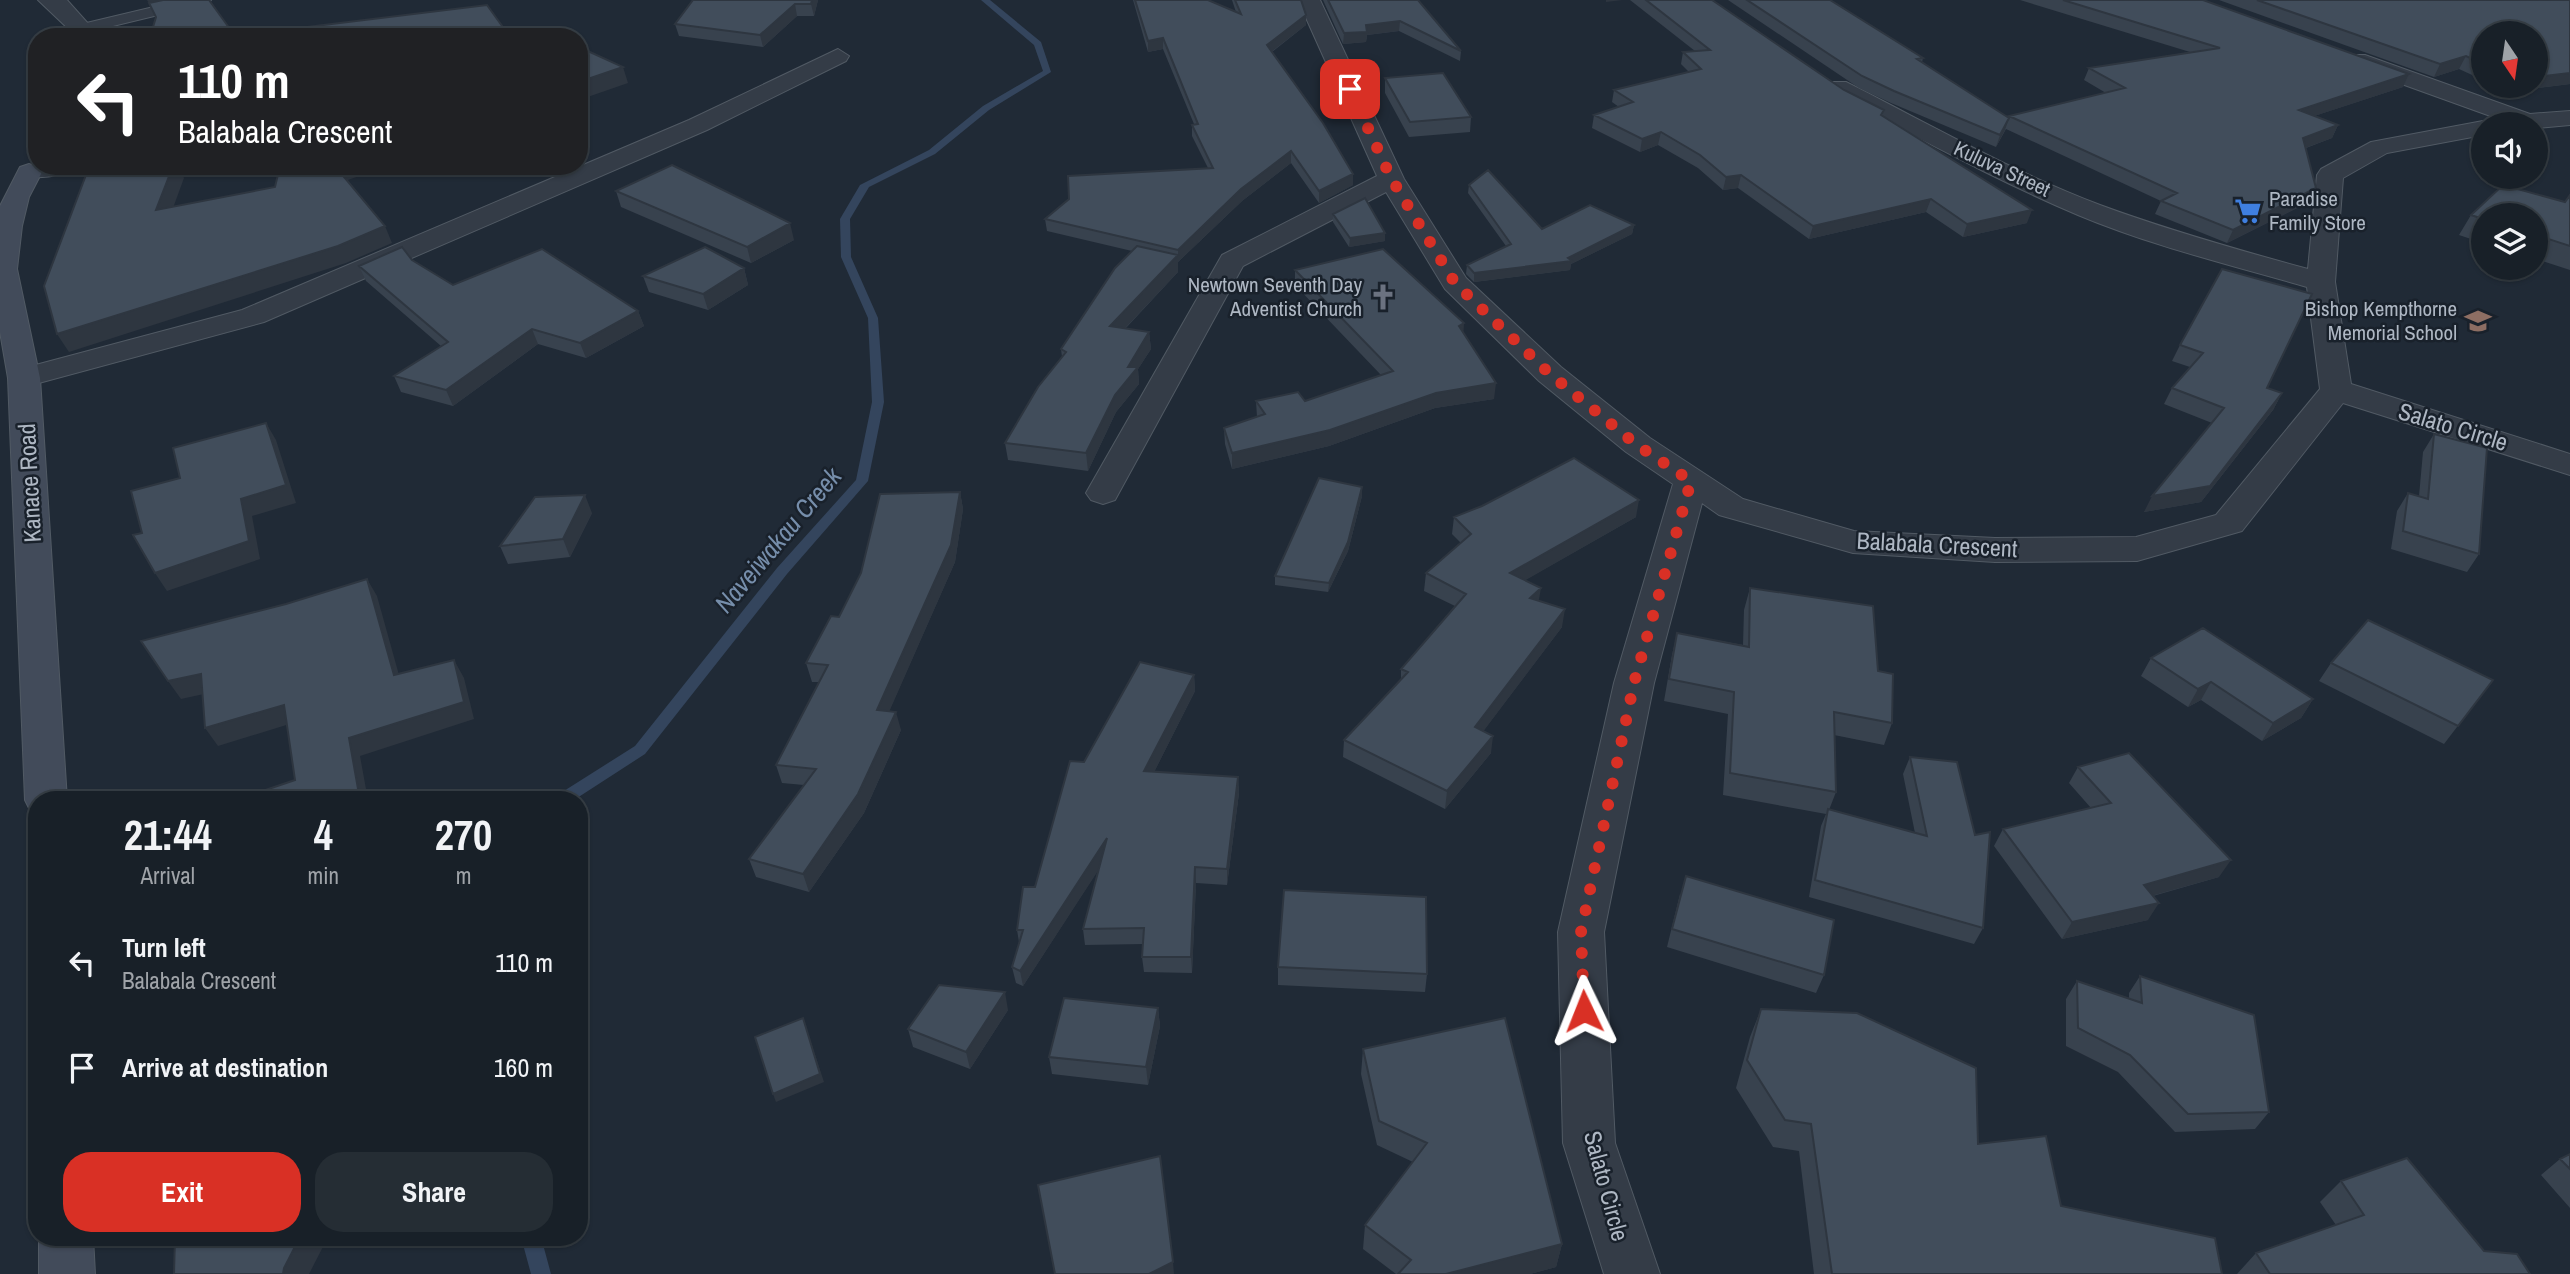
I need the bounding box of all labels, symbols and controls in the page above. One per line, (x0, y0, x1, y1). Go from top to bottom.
north arrow (2471, 21, 2548, 98)
map controls (2471, 21, 2548, 280)
text: 110 m (178, 47, 290, 113)
icon: left (63, 56, 154, 147)
pin (1320, 59, 1380, 119)
icon: arrive (1331, 70, 1369, 108)
text: Balabala Crescent (178, 110, 392, 153)
button: sound (2471, 112, 2548, 189)
street label: Kuluva Street (1949, 134, 2055, 204)
place label: Paradise Family Store (2269, 184, 2366, 237)
supermarket icon: Paradise Family Store (2233, 196, 2263, 226)
button: layers (2471, 203, 2548, 280)
place label: Newtown Seventh Day Adventist Church (1188, 270, 1362, 323)
church icon: Newtown Seventh Day Adventist Church (1368, 282, 1398, 312)
place label: Bishop Kempthorne Memorial School (2305, 294, 2457, 347)
school or university icon: Bishop Kempthorne Memorial School (2463, 306, 2493, 336)
street label: Salato Circle (2395, 394, 2512, 458)
street label: Kanace Road (10, 423, 48, 543)
water label: Naveiwakau Creek (706, 458, 850, 620)
street label: Balabala Crescent (1856, 524, 2019, 564)
text: 21:44 (124, 807, 212, 863)
text: 4 (314, 807, 333, 863)
text: 270 (435, 807, 492, 863)
text: Arrival (141, 860, 195, 891)
text: min (308, 860, 339, 891)
text: m (456, 860, 471, 891)
text: Turn left (122, 930, 206, 965)
icon: left (63, 944, 101, 982)
text: 110 m (495, 945, 553, 980)
text: Balabala Crescent (122, 965, 276, 996)
position arrow (1547, 974, 1621, 1048)
icon: arrive (63, 1049, 101, 1087)
text: Arrive at destination (122, 1050, 328, 1085)
text: 160 m (494, 1050, 553, 1085)
street label: Salato Circle (1577, 1127, 1637, 1244)
button: Exit (63, 1152, 301, 1232)
button: Share (315, 1152, 553, 1232)

